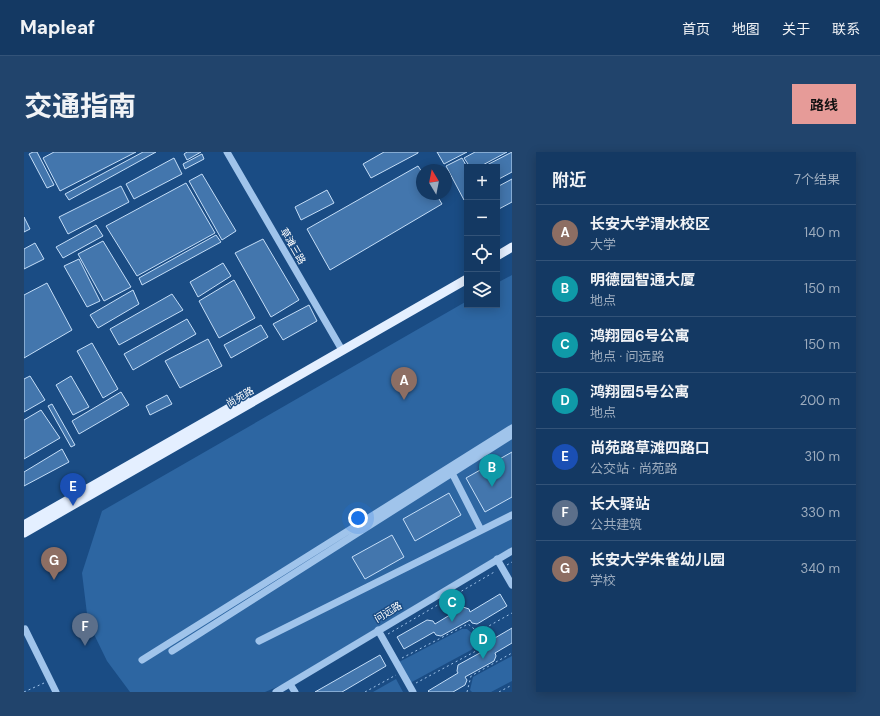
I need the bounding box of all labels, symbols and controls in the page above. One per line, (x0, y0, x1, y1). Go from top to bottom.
text: Mapleaf (20, 15, 95, 40)
text: 首页 (682, 20, 710, 38)
text: 地图 (732, 20, 760, 38)
text: 关于 (782, 20, 810, 38)
text: 联系 (832, 20, 860, 38)
button: 路线 (792, 84, 856, 124)
text: 交通指南 (24, 88, 136, 125)
north arrow (416, 164, 452, 200)
map controls (464, 164, 500, 308)
button: + (464, 164, 500, 200)
text: 附近 (552, 169, 586, 191)
text: 7个结果 (794, 171, 840, 188)
button: − (464, 200, 500, 236)
text: 长安大学渭水校区 (590, 214, 710, 234)
text: A (560, 224, 570, 241)
text: 140 m (804, 224, 840, 241)
street label: 草滩三路 (277, 225, 309, 267)
button: locate (464, 236, 500, 272)
text: 大学 (590, 236, 616, 253)
text: 明德园智通大厦 (590, 270, 695, 290)
button: layers (464, 272, 500, 308)
text: B (561, 280, 569, 297)
text: 150 m (804, 280, 840, 297)
text: 地点 (590, 292, 616, 309)
text: 鸿翔园6号公寓 (590, 326, 690, 346)
text: C (560, 336, 570, 353)
text: 150 m (804, 336, 840, 353)
text: 地点 · 问远路 (590, 348, 665, 365)
pin: A (391, 367, 417, 400)
text: 鸿翔园5号公寓 (590, 382, 689, 402)
street label: 尚苑路 (224, 384, 256, 410)
text: D (560, 392, 570, 409)
text: 200 m (800, 392, 840, 409)
text: 地点 (590, 404, 616, 421)
text: 尚苑路草滩四路口 (590, 438, 710, 458)
text: E (561, 448, 569, 465)
text: 310 m (805, 448, 840, 465)
pin: B (479, 454, 505, 487)
text: 公交站 · 尚苑路 (590, 460, 678, 477)
pin: E (60, 473, 86, 506)
text: 长大驿站 (590, 494, 650, 514)
text: F (561, 504, 569, 521)
text: 330 m (801, 504, 840, 521)
your location (348, 508, 368, 528)
text: 公共建筑 (590, 516, 642, 533)
pin: G (41, 547, 67, 580)
text: 长安大学朱雀幼儿园 (590, 550, 725, 570)
text: G (560, 560, 570, 577)
text: 340 m (800, 560, 840, 577)
text: 学校 (590, 572, 616, 589)
pin: C (439, 589, 465, 622)
street label: 问远路 (372, 599, 404, 625)
pin: F (72, 613, 98, 646)
pin: D (470, 626, 496, 659)

